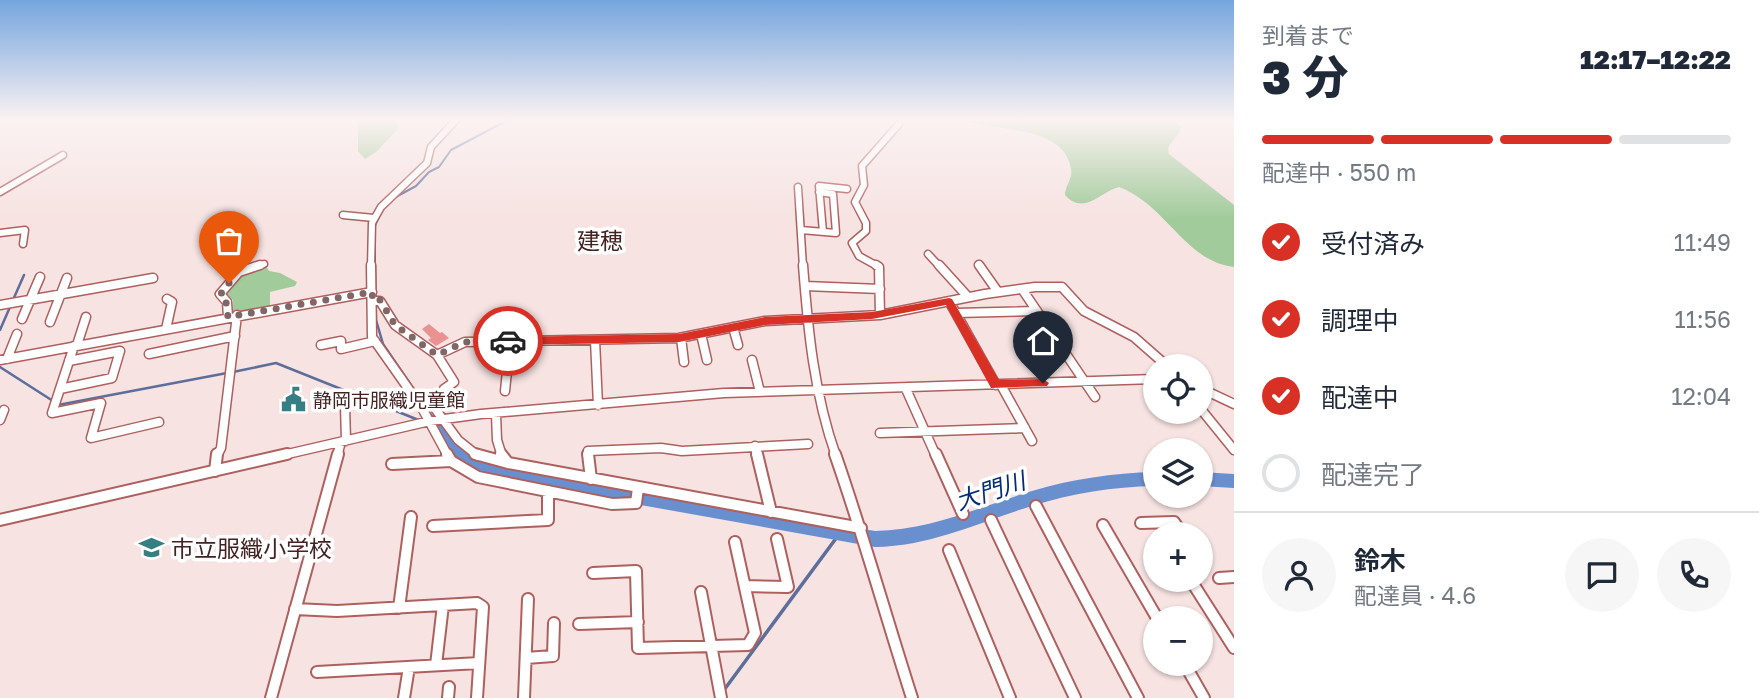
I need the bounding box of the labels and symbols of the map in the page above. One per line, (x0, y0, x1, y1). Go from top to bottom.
pin (199, 211, 259, 283)
district label: 建穂 (577, 226, 623, 254)
courier (473, 306, 543, 376)
pin (1013, 311, 1073, 383)
public building icon: 静岡市服織児童館 (279, 385, 307, 413)
place label: 静岡市服織児童館 (313, 388, 465, 411)
water label: 大門川 (951, 464, 1032, 515)
school or university icon: 市立服織小学校 (137, 534, 165, 562)
place label: 市立服織小学校 (171, 534, 332, 562)

